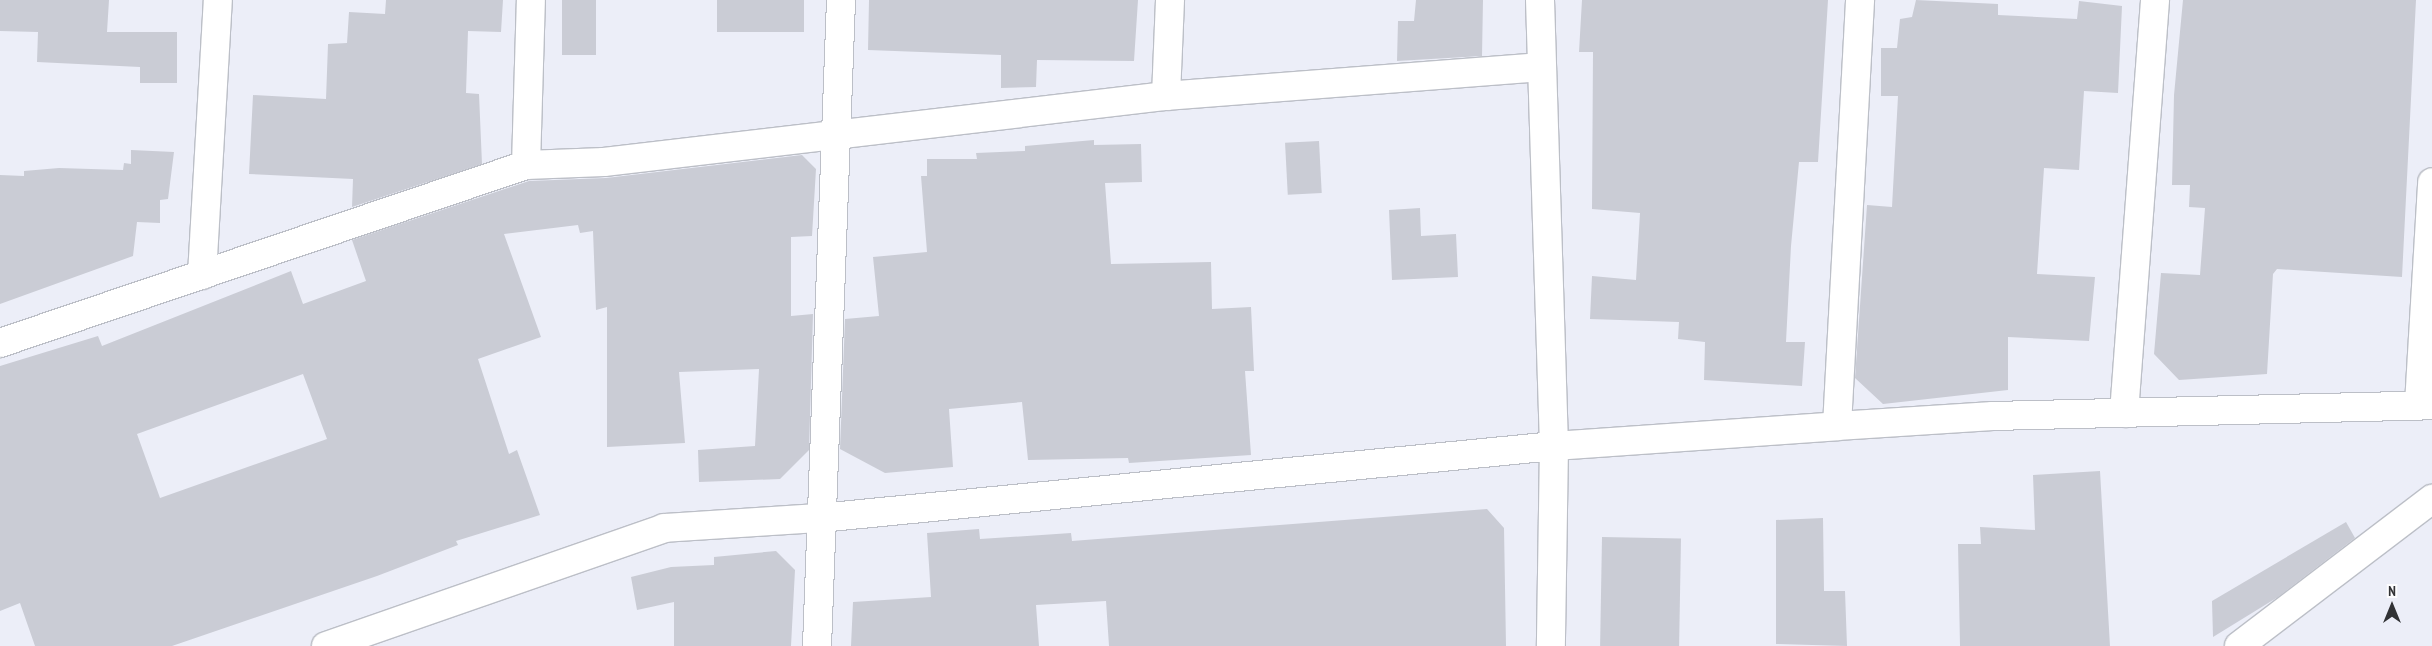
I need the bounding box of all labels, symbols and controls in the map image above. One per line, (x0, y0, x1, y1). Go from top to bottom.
north arrow (2367, 581, 2417, 631)
text: N (2388, 582, 2396, 600)

